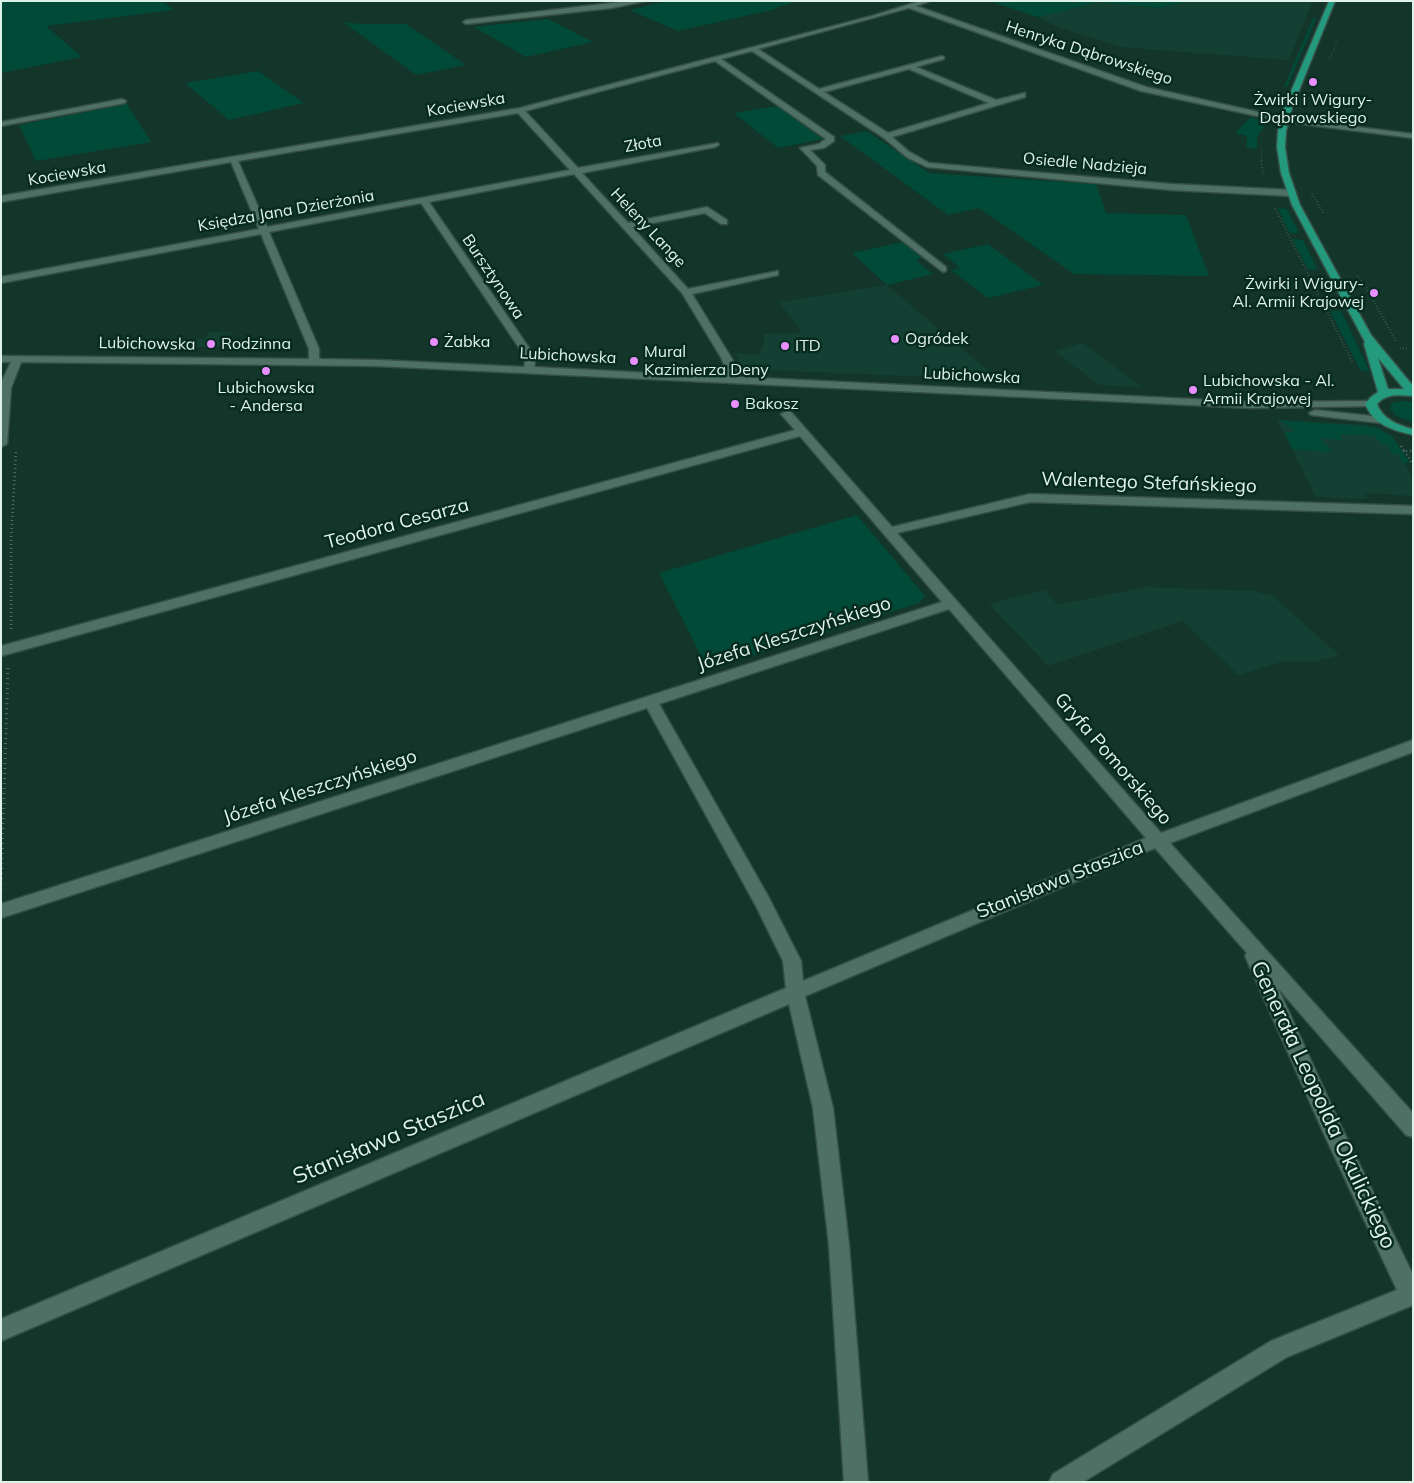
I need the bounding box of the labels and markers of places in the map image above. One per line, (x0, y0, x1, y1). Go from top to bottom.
marker: Żwirki i Wigury- Dąbrowskiego (1307, 76, 1319, 88)
place label: Żwirki i Wigury- Dąbrowskiego (1254, 90, 1372, 128)
place label: Żwirki i Wigury- Al. Armii Krajowej (1233, 274, 1364, 312)
marker: Żwirki i Wigury- Al. Armii Krajowej (1368, 287, 1380, 299)
place label: Ogródek (905, 329, 968, 349)
place label: Żabka (444, 332, 490, 352)
marker: Ogródek (889, 333, 901, 345)
place label: Rodzinna (221, 334, 291, 354)
marker: Żabka (428, 336, 440, 348)
place label: ITD (795, 336, 821, 356)
marker: Rodzinna (205, 338, 217, 350)
marker: ITD (779, 340, 791, 352)
place label: Mural Kazimierza Deny (644, 342, 769, 380)
marker: Mural Kazimierza Deny (628, 355, 640, 367)
marker: Lubichowska - Andersa (260, 365, 272, 377)
place label: Lubichowska - Al. Armii Krajowej (1203, 371, 1334, 409)
place label: Lubichowska - Andersa (218, 378, 314, 416)
marker: Lubichowska - Al. Armii Krajowej (1187, 384, 1199, 396)
place label: Bakosz (745, 394, 799, 414)
marker: Bakosz (729, 398, 741, 410)

